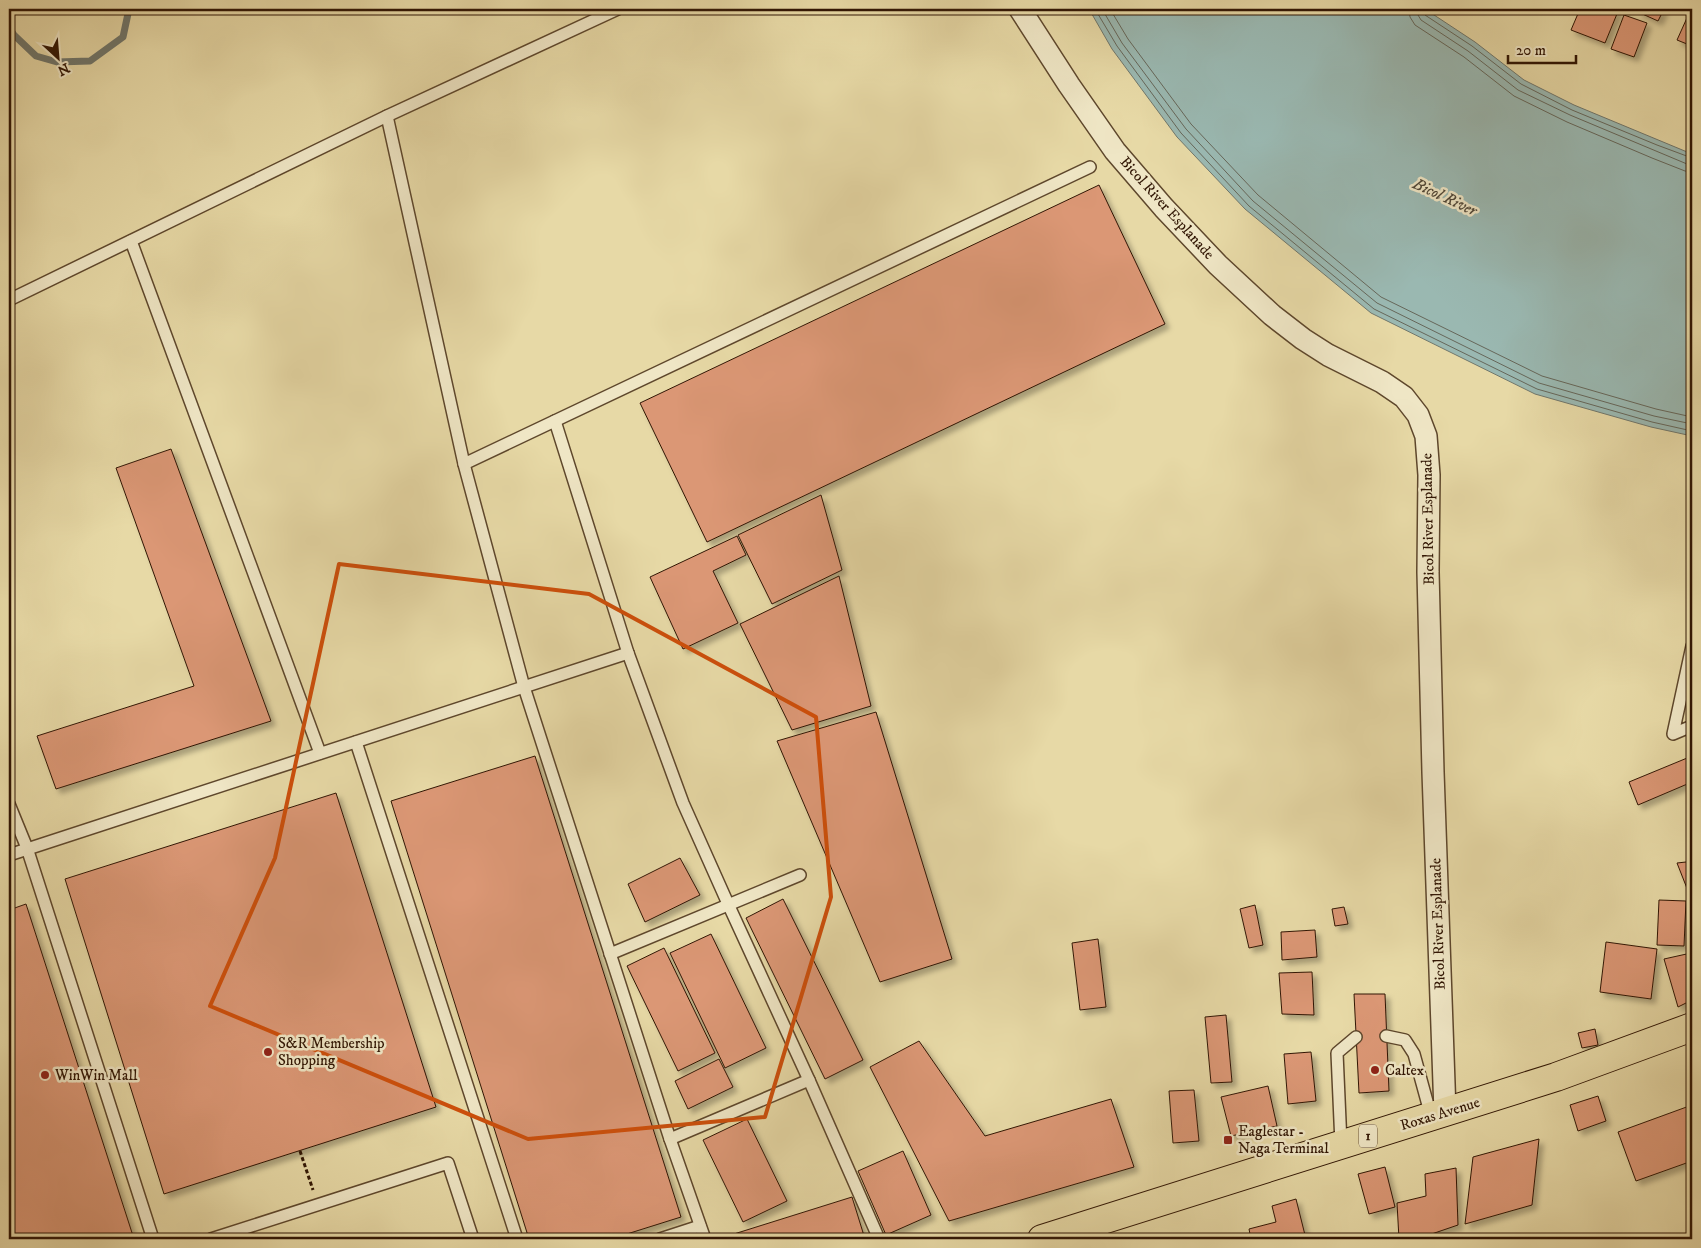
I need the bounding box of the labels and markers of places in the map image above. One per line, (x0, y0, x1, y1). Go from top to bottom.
place label: S&R Membership Shopping (278, 1034, 385, 1070)
marker: S&R Membership Shopping (262, 1046, 274, 1058)
place label: Caltex (1385, 1061, 1425, 1080)
marker: Caltex (1369, 1064, 1381, 1076)
place label: WinWin Mall (54, 1066, 138, 1085)
marker: WinWin Mall (39, 1069, 51, 1081)
place label: Eaglestar - Naga Terminal (1238, 1122, 1329, 1158)
marker: Eaglestar - Naga Terminal (1222, 1134, 1234, 1146)

